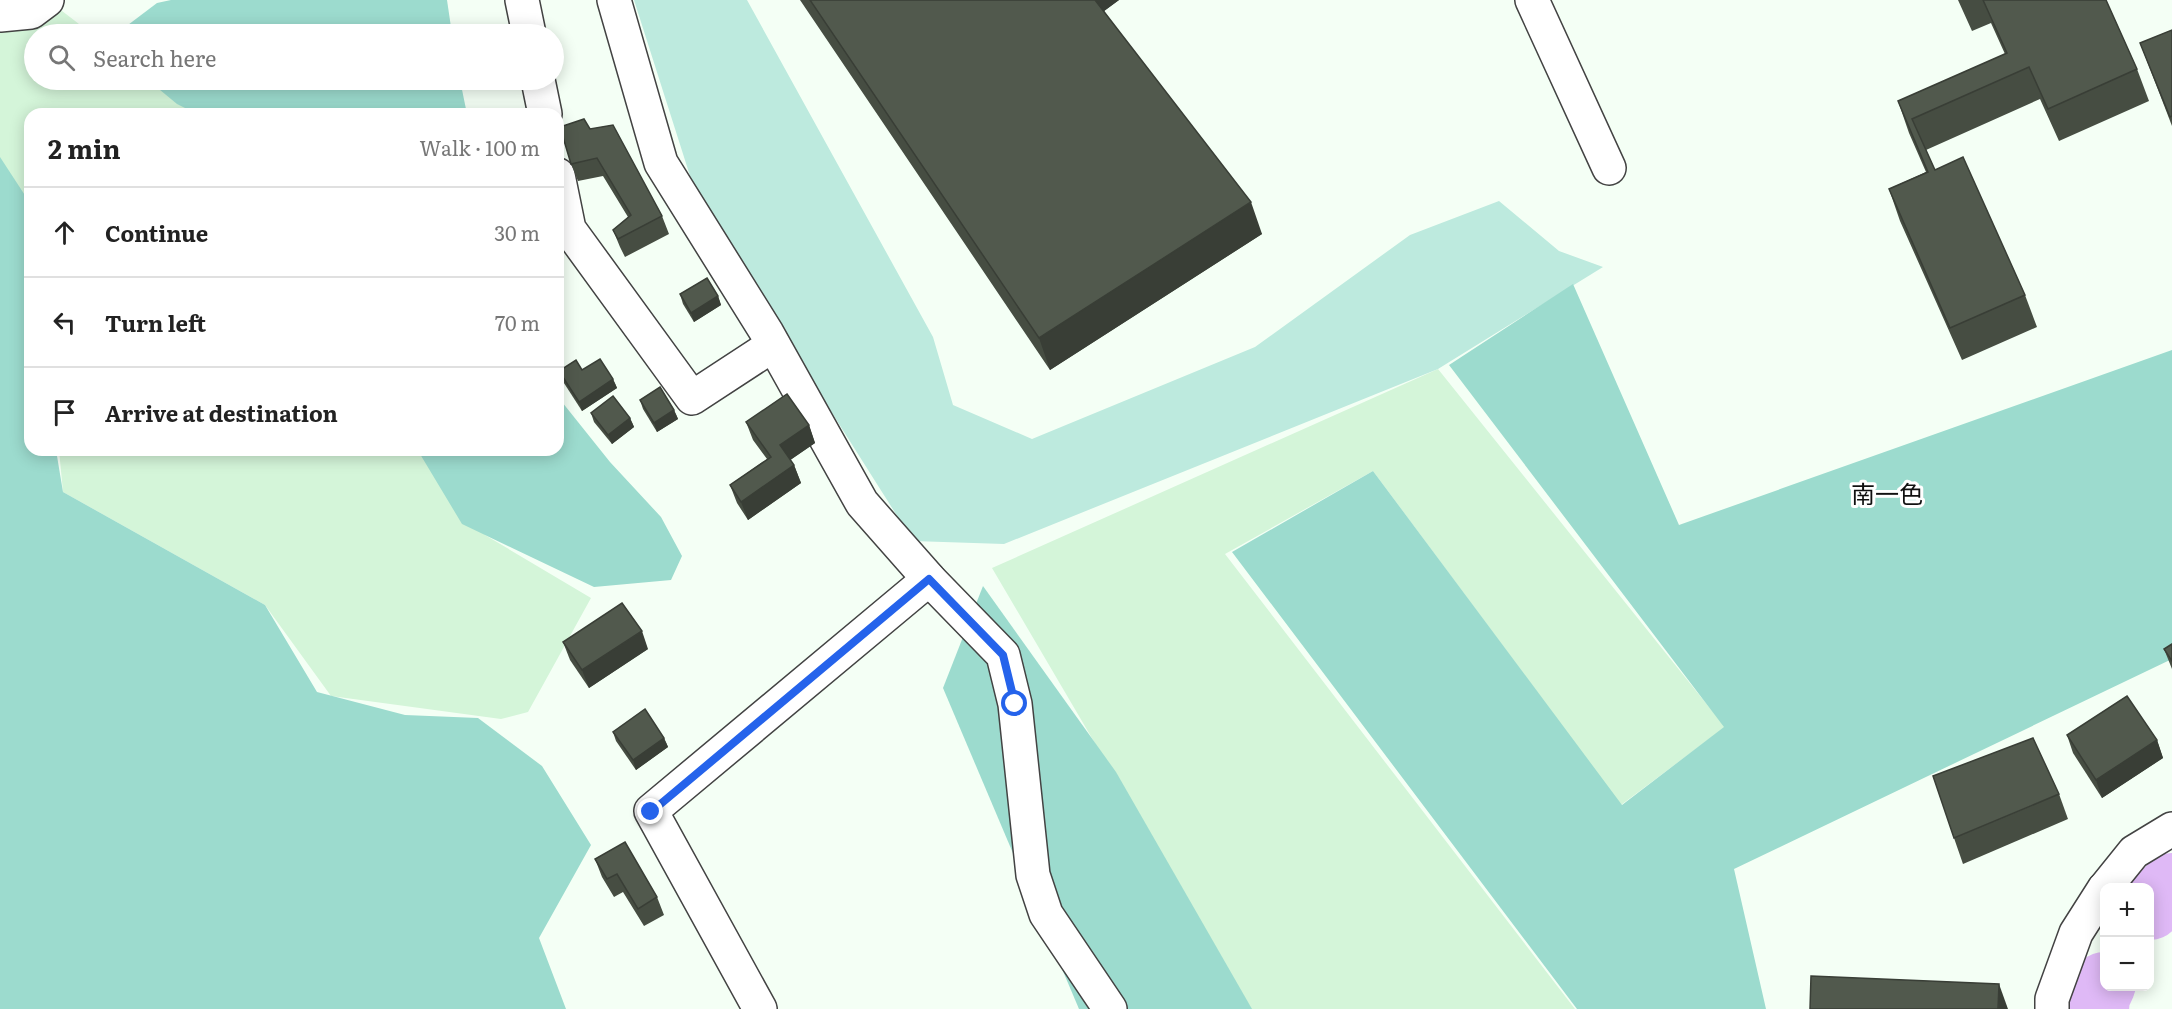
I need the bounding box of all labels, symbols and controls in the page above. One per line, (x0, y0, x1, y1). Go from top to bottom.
search box (24, 24, 564, 90)
icon: search (45, 41, 78, 74)
text: Search here (93, 41, 216, 74)
text: 2 min (48, 128, 121, 167)
text: Walk · 100 m (419, 132, 540, 162)
icon: ahead (48, 216, 81, 249)
text: Continue (105, 216, 208, 249)
text: 30 m (494, 217, 540, 247)
icon: left (48, 306, 81, 339)
text: Turn left (105, 306, 206, 339)
text: 70 m (495, 307, 540, 337)
icon: arrive (48, 396, 81, 429)
text: Arrive at destination (105, 396, 338, 429)
district label: 南一色 (1851, 475, 1923, 510)
route start (1001, 690, 1027, 716)
route end (637, 798, 663, 824)
map controls (2100, 883, 2154, 991)
button: + (2100, 883, 2154, 937)
button: − (2100, 937, 2154, 991)

